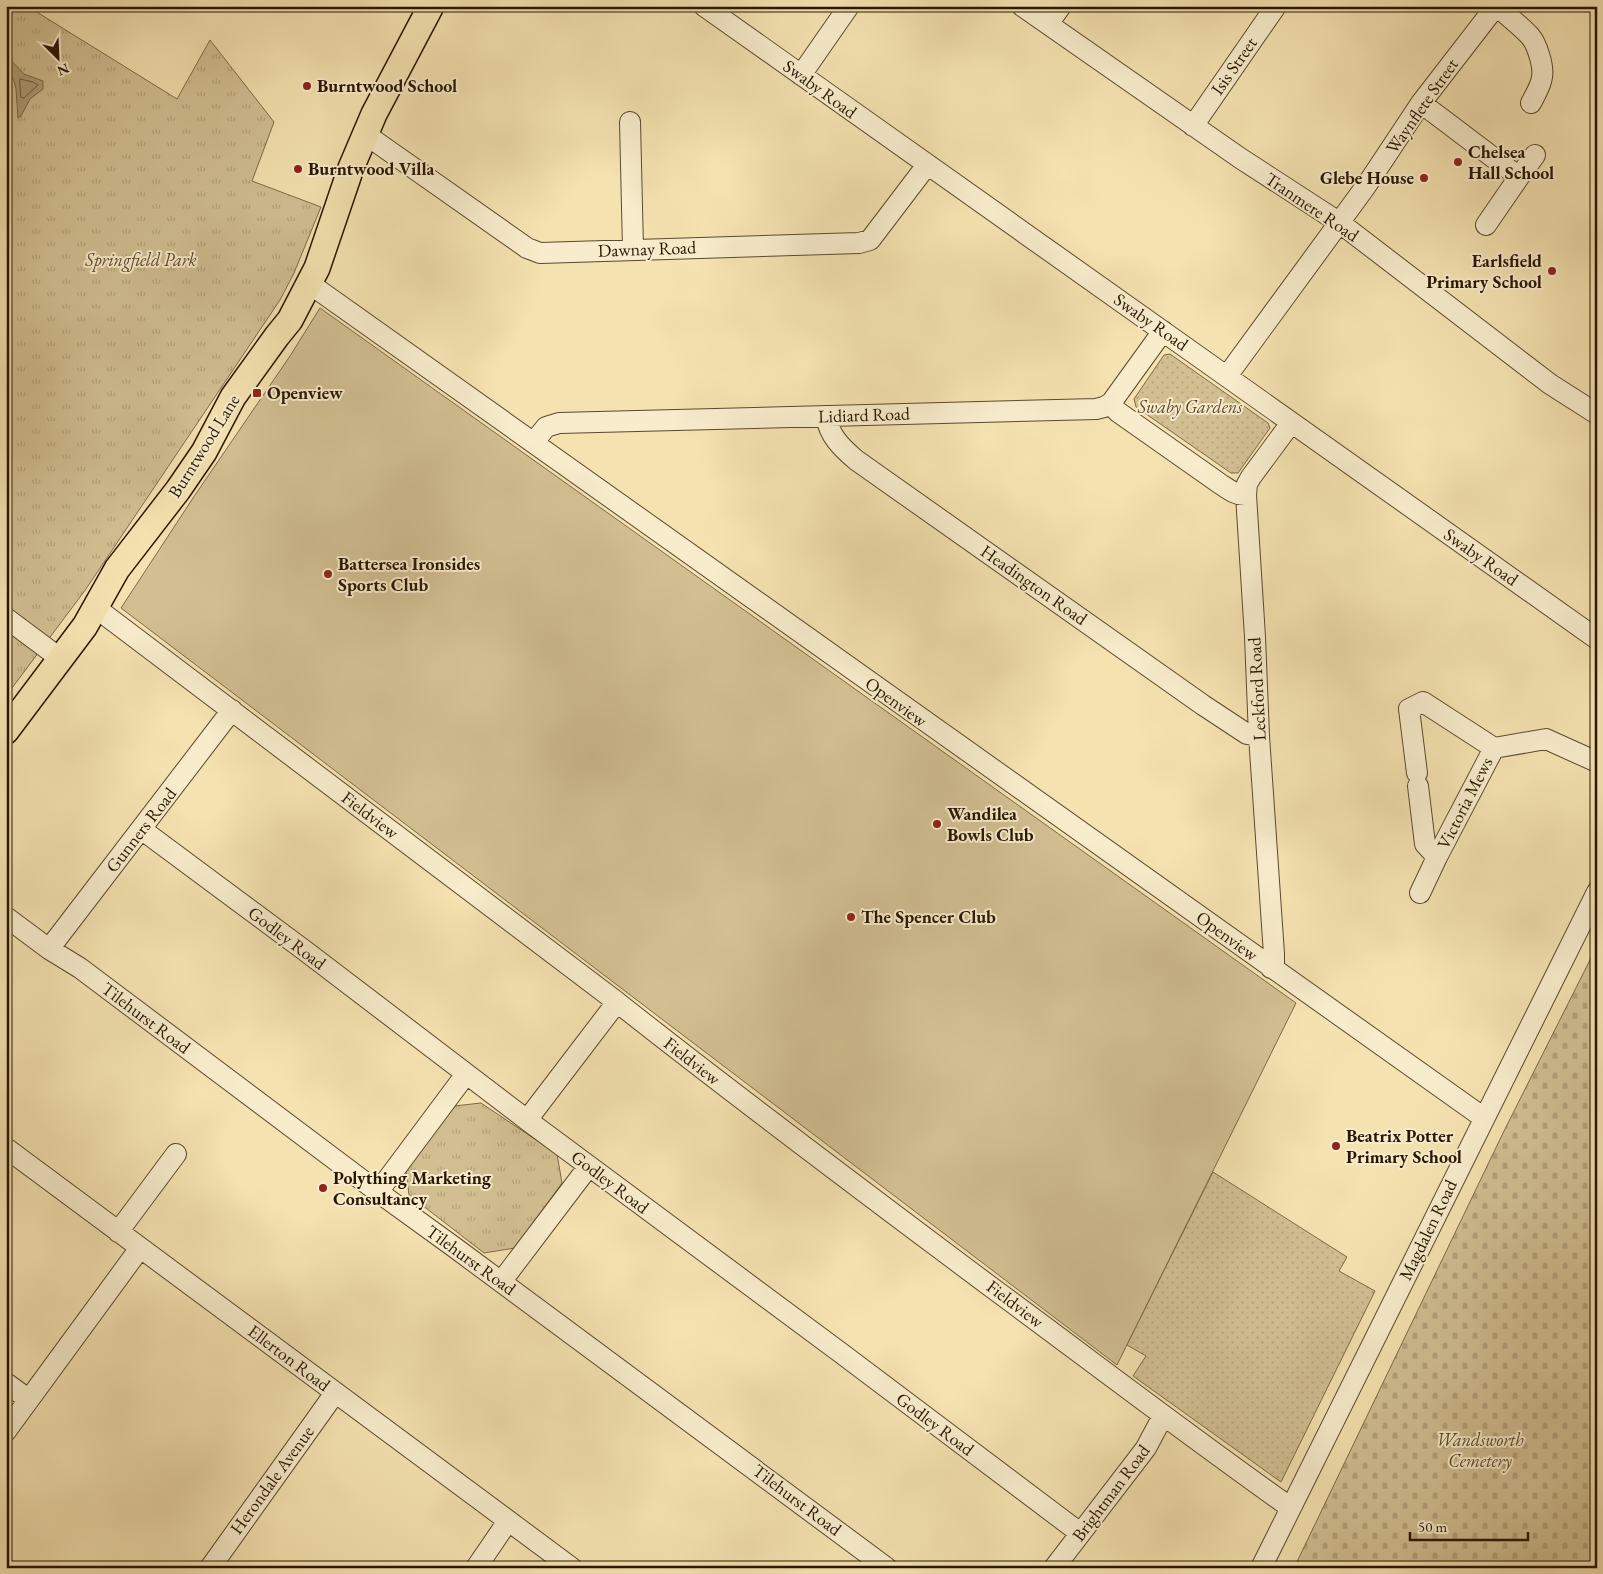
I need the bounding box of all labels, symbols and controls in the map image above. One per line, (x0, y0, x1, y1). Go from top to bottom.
north arrow (32, 32, 82, 82)
street label: Isis Street (1205, 32, 1262, 99)
street label: Waynflete Street (1380, 53, 1463, 158)
street label: Swaby Road (779, 54, 862, 124)
text: N (54, 59, 72, 81)
place label: Burntwood School (317, 74, 457, 97)
marker: Burntwood School (301, 80, 313, 92)
place label: Chelsea Hall School (1468, 140, 1554, 184)
marker: Chelsea Hall School (1452, 156, 1464, 168)
place label: Burntwood Villa (308, 157, 435, 180)
marker: Burntwood Villa (292, 163, 304, 175)
place label: Glebe House (1320, 166, 1414, 189)
street label: Tranmere Road (1261, 167, 1364, 247)
marker: Glebe House (1418, 172, 1430, 184)
street label: Dawnay Road (597, 235, 697, 262)
park label: Springfield Park (84, 248, 197, 272)
place label: Earlsfield Primary School (1426, 249, 1542, 293)
marker: Earlsfield Primary School (1546, 265, 1558, 277)
street label: Swaby Road (1110, 288, 1194, 356)
place label: Openview (267, 381, 343, 404)
marker: Openview (251, 387, 263, 399)
street label: Burntwood Lane (163, 390, 245, 502)
park label: Swaby Gardens (1137, 395, 1243, 419)
street label: Lidiard Road (818, 401, 911, 428)
street label: Swaby Road (1440, 523, 1524, 591)
street label: Headington Road (977, 539, 1093, 630)
place label: Battersea Ironsides Sports Club (338, 552, 480, 596)
marker: Battersea Ironsides Sports Club (322, 568, 334, 580)
street label: Leckford Road (1242, 636, 1271, 741)
street label: Openview (861, 671, 932, 732)
street label: Victoria Mews (1432, 753, 1498, 853)
street label: Gunners Road (100, 782, 182, 877)
street label: Fieldview (337, 786, 404, 844)
place label: Wandilea Bowls Club (947, 802, 1034, 846)
marker: Wandilea Bowls Club (931, 818, 943, 830)
street label: Godley Road (244, 901, 332, 975)
place label: The Spencer Club (861, 905, 996, 928)
street label: Openview (1192, 905, 1263, 966)
marker: The Spencer Club (845, 911, 857, 923)
street label: Tilehurst Road (97, 977, 196, 1059)
street label: Fieldview (659, 1031, 726, 1090)
place label: Beatrix Potter Primary School (1346, 1124, 1462, 1168)
marker: Beatrix Potter Primary School (1330, 1140, 1342, 1152)
street label: Godley Road (567, 1145, 655, 1219)
place label: Polything Marketing Consultancy (333, 1166, 492, 1210)
street label: Magdalen Road (1393, 1175, 1462, 1284)
marker: Polything Marketing Consultancy (317, 1182, 329, 1194)
street label: Tilehurst Road (422, 1219, 521, 1300)
street label: Fieldview (982, 1275, 1049, 1333)
street label: Ellerton Road (244, 1319, 336, 1397)
street label: Godley Road (892, 1387, 980, 1461)
street label: Herondale Avenue (224, 1421, 319, 1539)
park label: Wandsworth Cemetery (1436, 1428, 1524, 1473)
street label: Brightman Road (1067, 1439, 1155, 1546)
street label: Tilehurst Road (748, 1459, 847, 1541)
scale bar (1410, 1509, 1528, 1541)
text: 50 m (1418, 1517, 1447, 1536)

